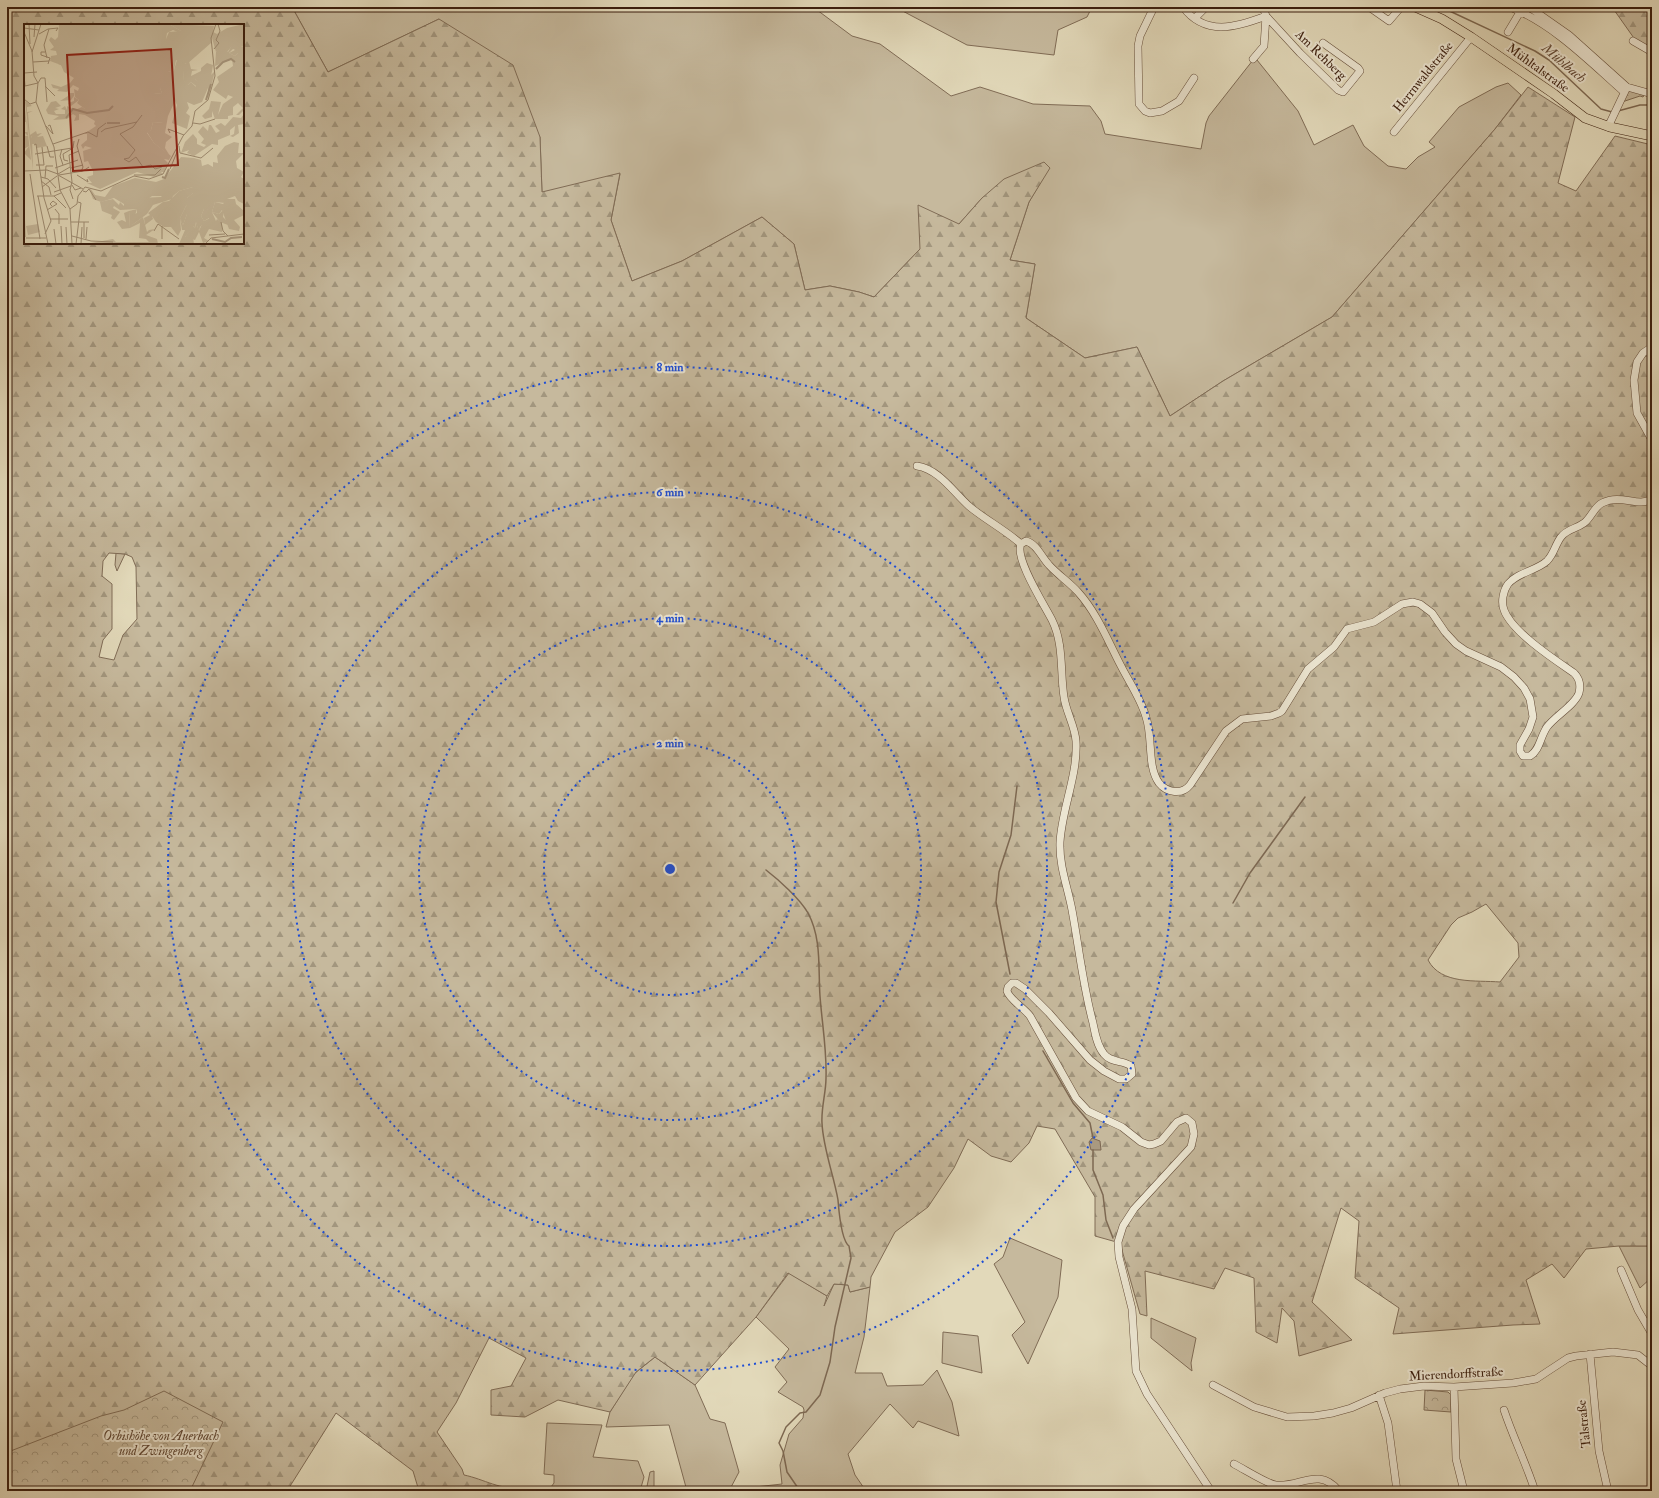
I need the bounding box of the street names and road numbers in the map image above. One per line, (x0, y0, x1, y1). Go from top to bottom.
street label: Am Rehberg (1291, 26, 1351, 84)
street label: Herrnwaldstraße (1390, 38, 1457, 116)
street label: Mühltalstraße (1504, 40, 1573, 96)
street label: Mierendorffstraße (1408, 1364, 1504, 1384)
street label: Talstraße (1573, 1399, 1594, 1449)

